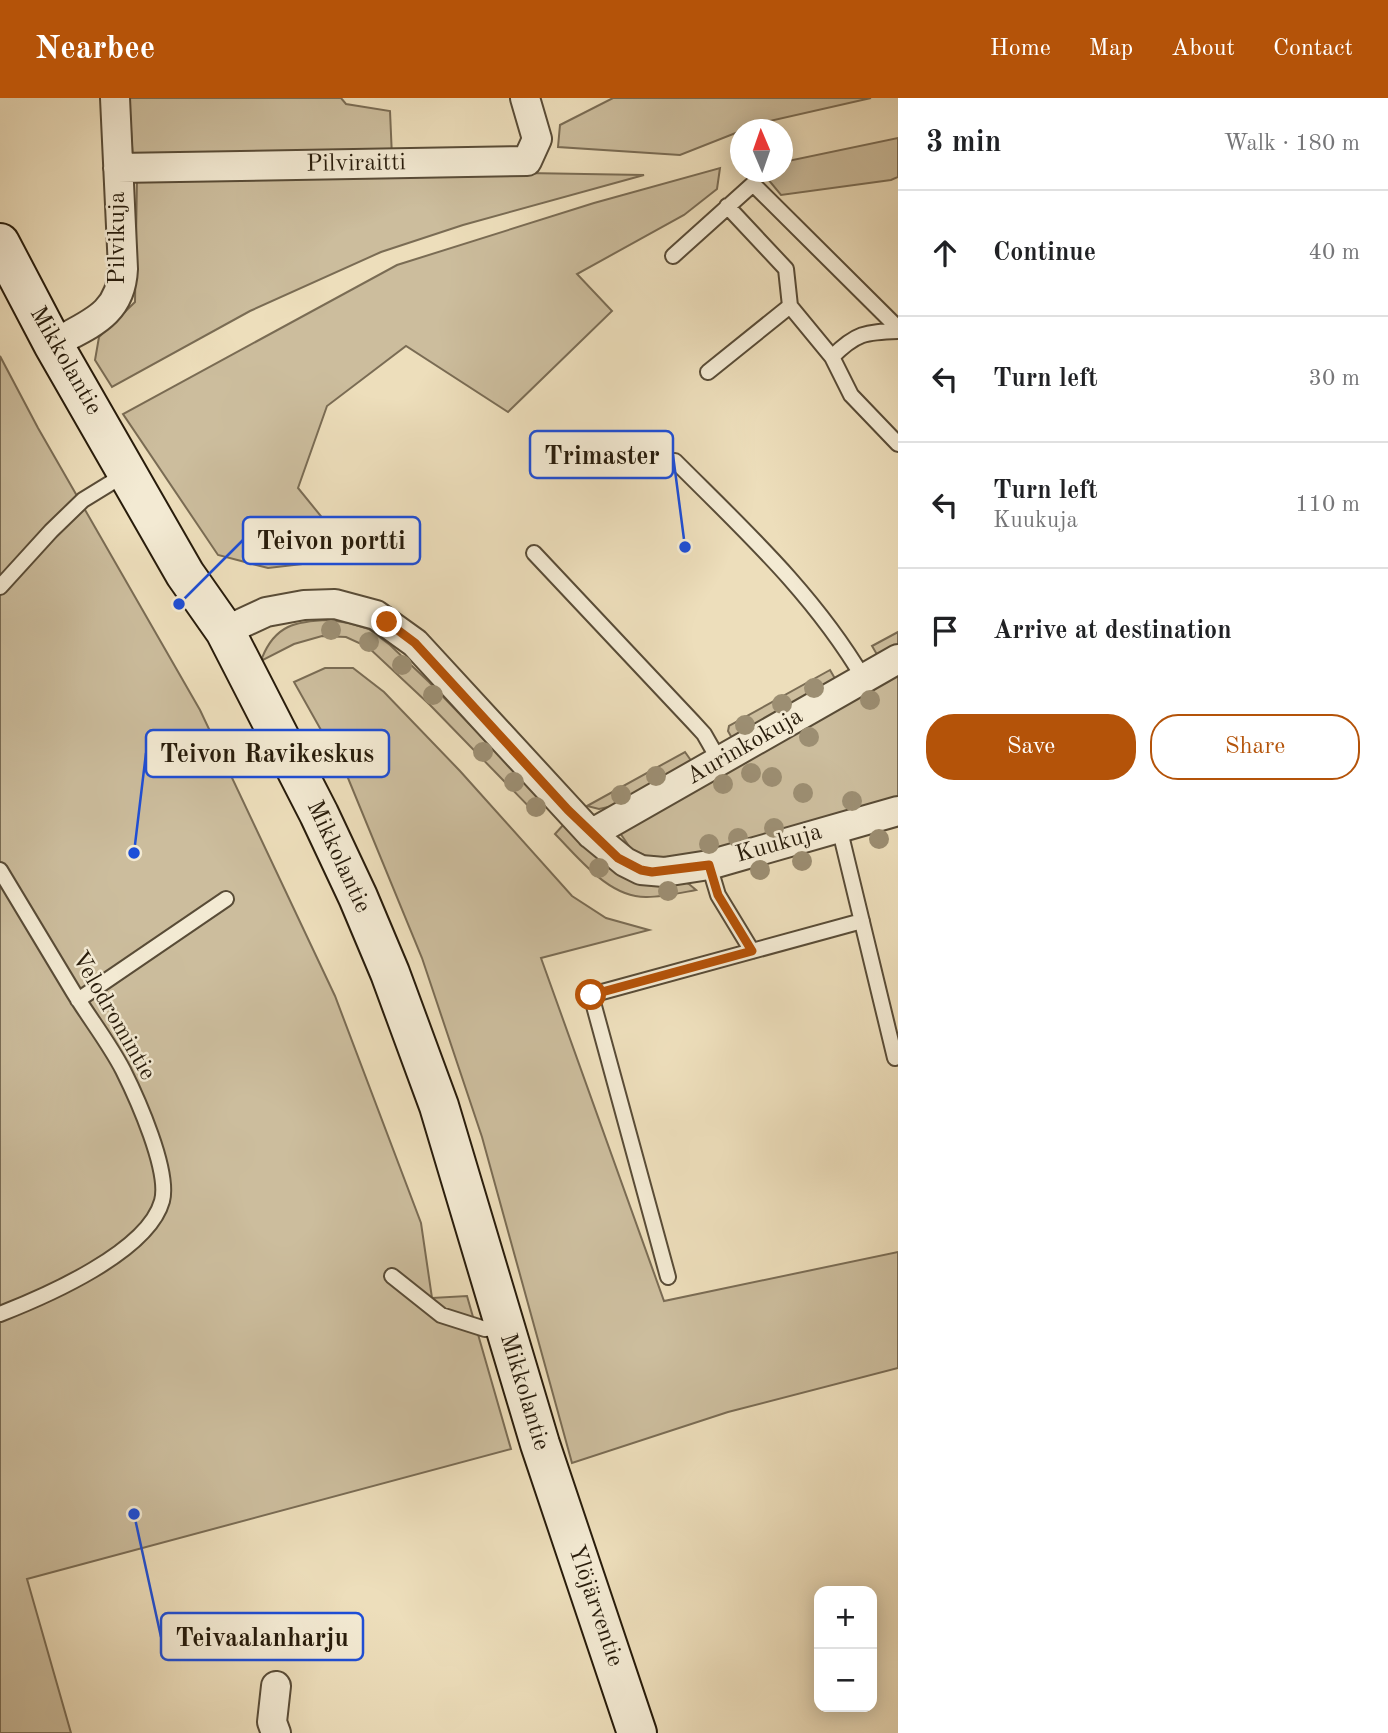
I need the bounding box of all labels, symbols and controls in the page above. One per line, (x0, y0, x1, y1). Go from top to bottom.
text: Nearbee (35, 33, 155, 66)
text: Home (990, 37, 1051, 61)
text: Map (1089, 37, 1133, 61)
text: About (1171, 37, 1235, 61)
text: Contact (1273, 37, 1353, 61)
north arrow (730, 119, 793, 182)
text: 3 min (926, 128, 1001, 158)
text: Walk · 180 m (1224, 132, 1360, 155)
street label: Pilviraitti (306, 151, 406, 177)
street label: Pilvikuja (106, 191, 130, 285)
icon: ahead (926, 234, 964, 272)
text: Continue (993, 240, 1096, 266)
text: 40 m (1309, 241, 1360, 264)
street label: Mikkolantie (24, 303, 106, 419)
icon: left (926, 360, 964, 398)
text: Turn left (993, 366, 1098, 392)
text: 30 m (1309, 367, 1360, 390)
callout: Trimaster (530, 431, 673, 478)
text: Trimaster (544, 444, 660, 470)
text: Turn left (993, 478, 1098, 504)
icon: left (926, 486, 964, 524)
text: 110 m (1295, 493, 1360, 516)
text: Kuukuja (993, 509, 1078, 532)
callout: Teivon portti (243, 517, 420, 564)
text: Teivon portti (256, 529, 406, 555)
route end (371, 606, 402, 637)
icon: arrive (926, 612, 964, 650)
text: Arrive at destination (993, 618, 1232, 644)
street label: Aurinkokuja (683, 704, 807, 790)
button: Save (926, 714, 1136, 780)
button: Share (1150, 714, 1360, 780)
callout: Teivon Ravikeskus (146, 730, 389, 777)
text: Teivon Ravikeskus (160, 742, 374, 768)
street label: Mikkolantie (302, 797, 374, 917)
street label: Kuukuja (733, 820, 825, 868)
street label: Velodromintie (67, 947, 159, 1085)
route start (575, 979, 606, 1010)
street label: Mikkolantie (495, 1331, 553, 1453)
street label: Ylöjärventie (563, 1542, 627, 1670)
map controls (814, 1586, 877, 1712)
button: + (814, 1586, 877, 1649)
callout: Teivaalanharju (161, 1613, 363, 1660)
text: Teivaalanharju (175, 1626, 349, 1652)
button: − (814, 1649, 877, 1712)

